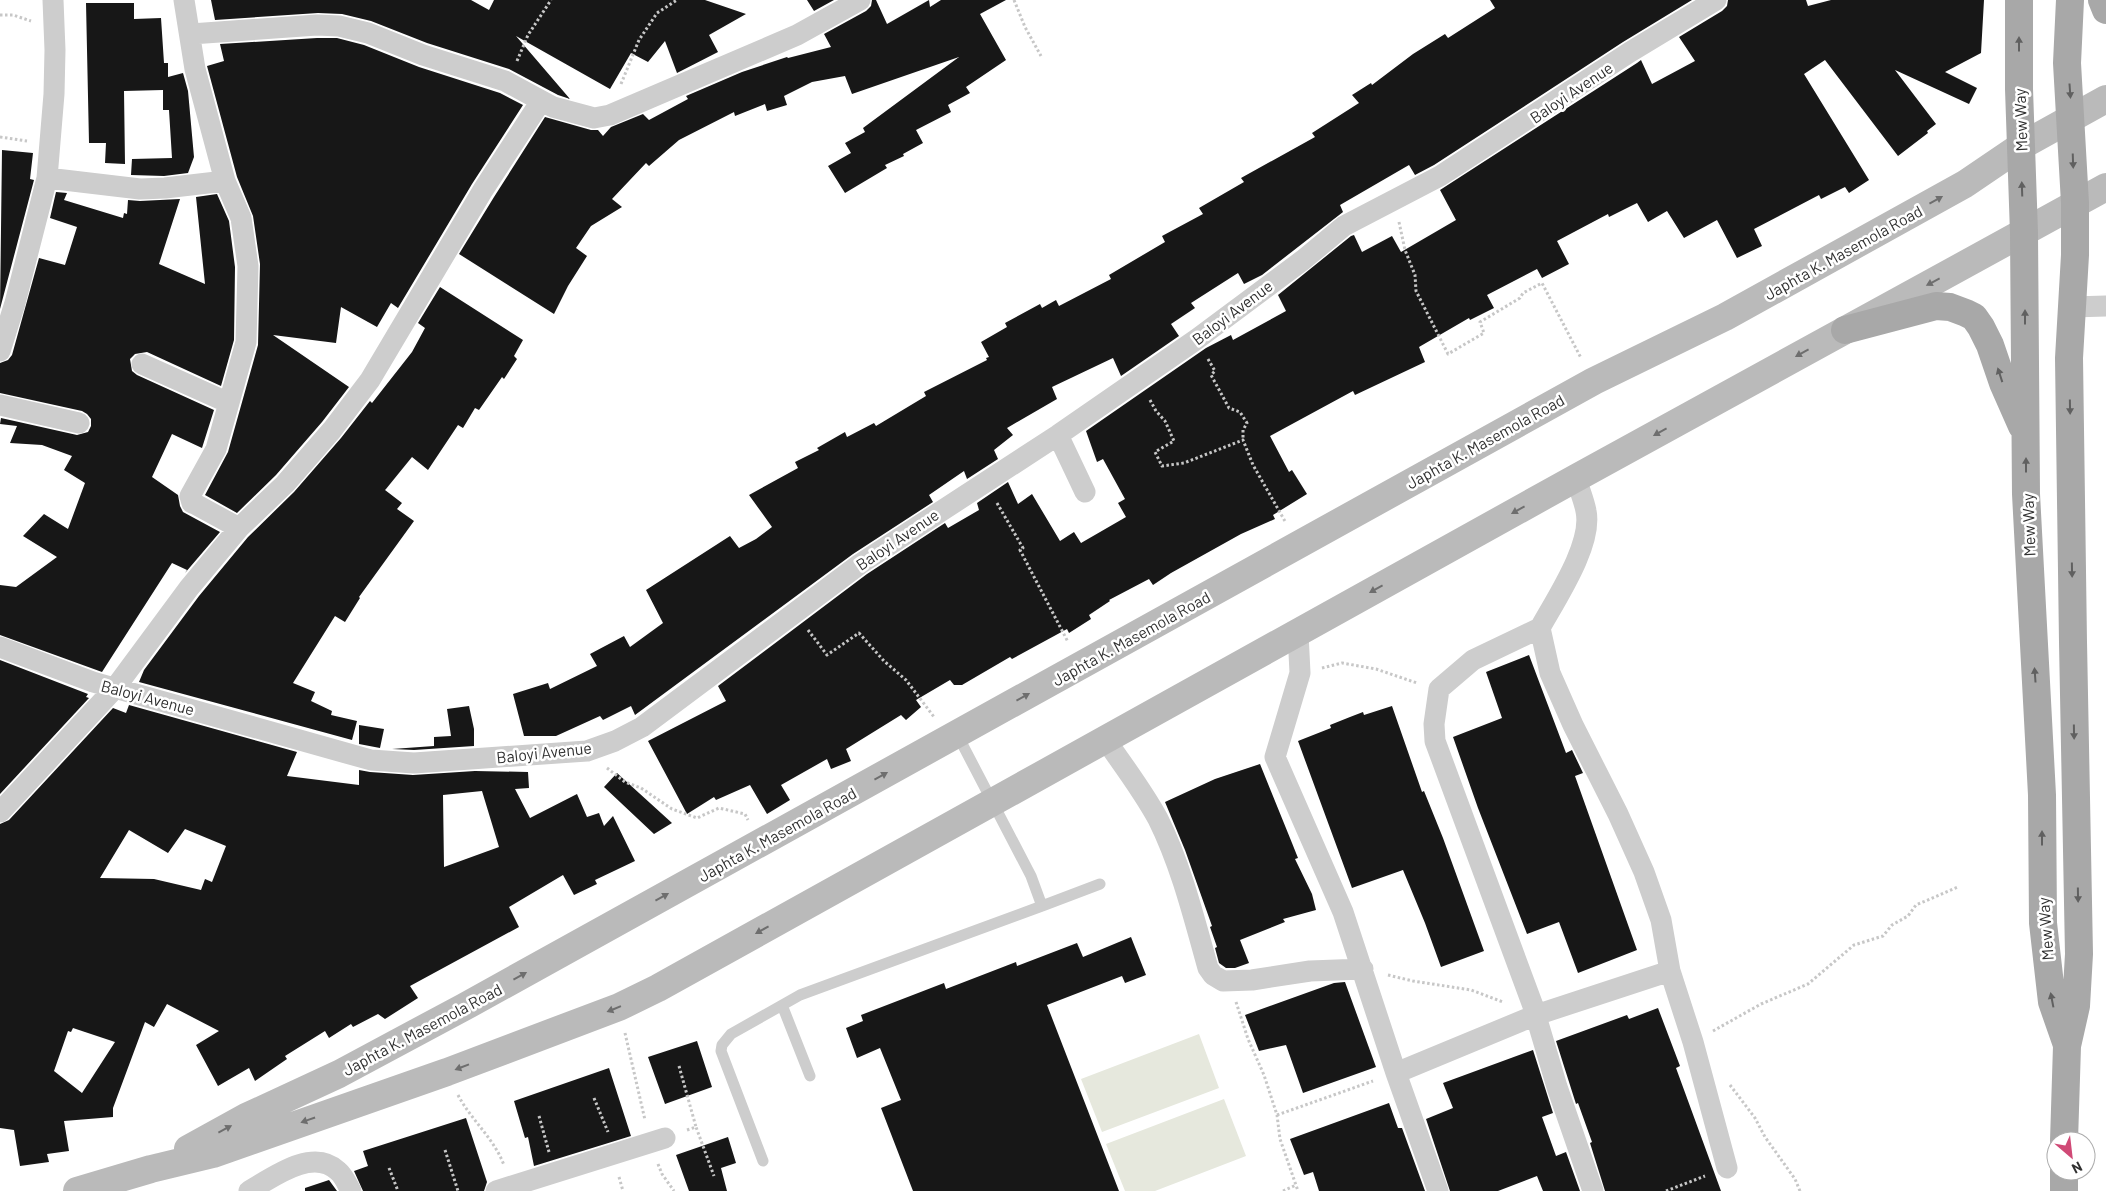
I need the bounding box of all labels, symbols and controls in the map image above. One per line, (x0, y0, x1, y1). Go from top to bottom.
one-way arrow (2015, 36, 2023, 52)
street label: Baloyi Avenue (1526, 57, 1616, 127)
one-way arrow (2066, 83, 2074, 99)
street label: Mew Way (2009, 87, 2031, 152)
one-way arrow (2070, 153, 2078, 169)
one-way arrow (2018, 181, 2026, 197)
one-way arrow (1929, 196, 1944, 204)
street label: Japhta K. Masemola Road (1761, 201, 1925, 303)
street label: Baloyi Avenue (1188, 276, 1276, 348)
one-way arrow (1926, 278, 1940, 286)
one-way arrow (2021, 309, 2029, 325)
one-way arrow (1795, 349, 1810, 357)
one-way arrow (1996, 367, 2004, 382)
street label: Japhta K. Masemola Road (1403, 390, 1567, 492)
one-way arrow (2066, 399, 2074, 415)
one-way arrow (1653, 427, 1667, 436)
one-way arrow (2022, 457, 2030, 473)
street label: Mew Way (2017, 492, 2039, 557)
street label: Baloyi Avenue (852, 504, 942, 574)
one-way arrow (1511, 506, 1525, 515)
one-way arrow (2068, 562, 2076, 578)
one-way arrow (1369, 585, 1383, 594)
street label: Japhta K. Masemola Road (1049, 587, 1213, 689)
one-way arrow (2031, 667, 2039, 683)
street label: Baloyi Avenue (99, 675, 197, 719)
one-way arrow (1016, 693, 1031, 701)
one-way arrow (2070, 724, 2078, 740)
street label: Baloyi Avenue (495, 738, 593, 766)
one-way arrow (874, 772, 888, 780)
street label: Japhta K. Masemola Road (695, 783, 859, 885)
one-way arrow (2038, 830, 2046, 846)
one-way arrow (2074, 887, 2082, 903)
one-way arrow (656, 893, 669, 902)
street label: Mew Way (2033, 896, 2057, 961)
one-way arrow (756, 926, 769, 935)
one-way arrow (513, 972, 528, 980)
street label: Japhta K. Masemola Road (339, 979, 505, 1079)
one-way arrow (2048, 991, 2056, 1007)
one-way arrow (606, 1005, 621, 1013)
one-way arrow (454, 1064, 469, 1071)
one-way arrow (301, 1117, 316, 1124)
one-way arrow (218, 1124, 231, 1133)
north arrow (2046, 1131, 2096, 1181)
text: N (2069, 1158, 2085, 1178)

